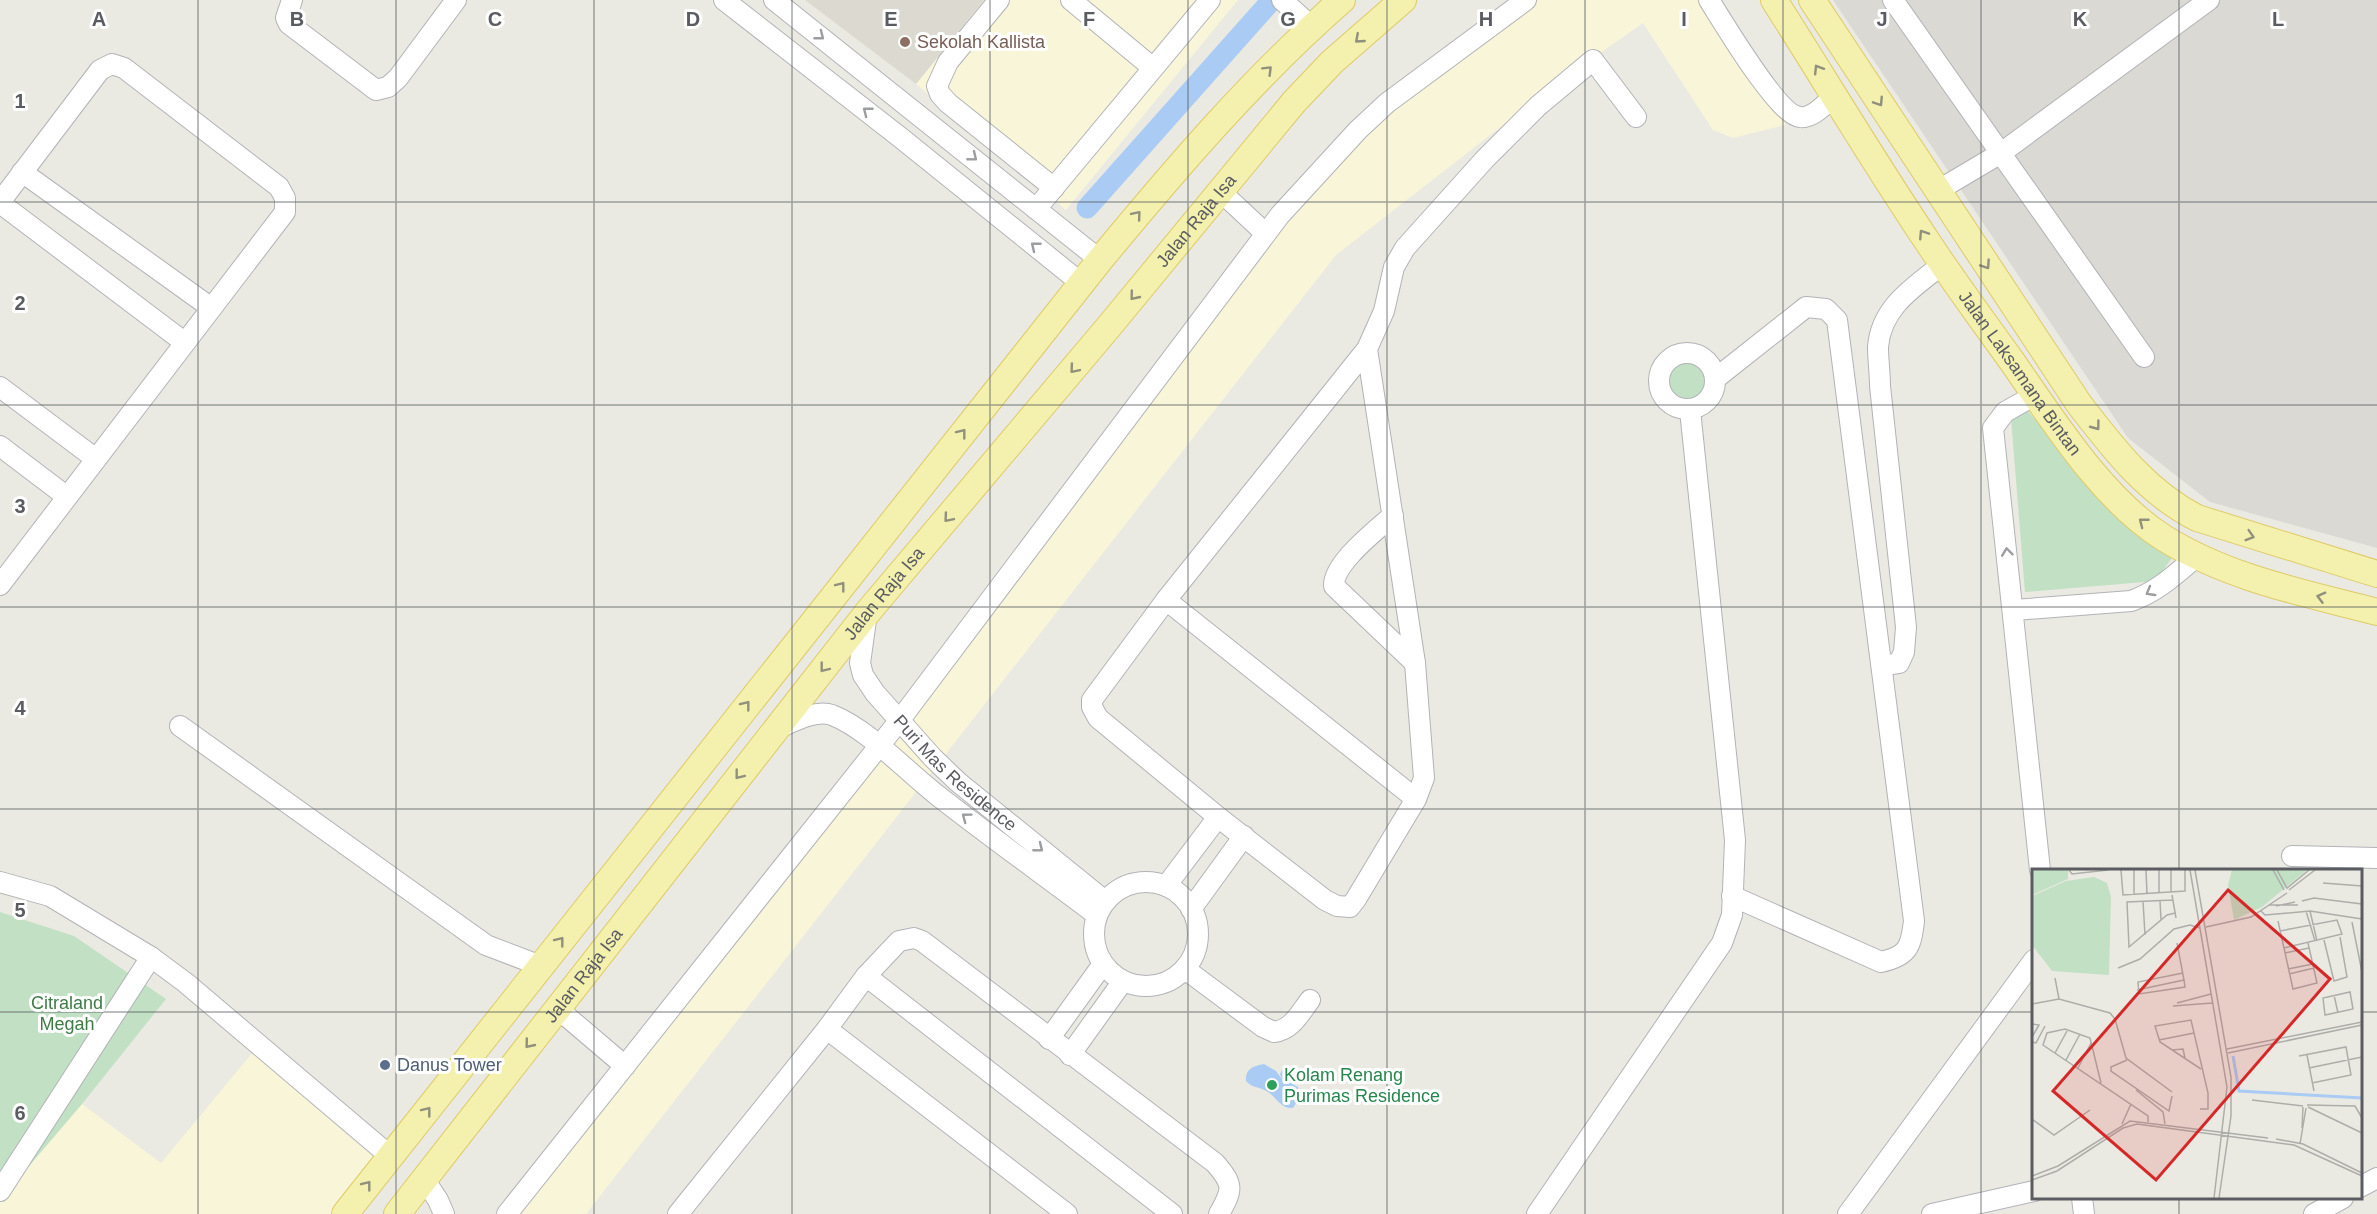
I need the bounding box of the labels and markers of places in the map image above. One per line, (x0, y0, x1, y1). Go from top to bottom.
place label: Sekolah Kallista (917, 32, 1046, 52)
marker: Sekolah Kallista (898, 35, 912, 49)
place label: Danus Tower (397, 1055, 502, 1075)
marker: Danus Tower (378, 1058, 392, 1072)
place label: Kolam Renang Purimas Residence (1284, 1065, 1440, 1106)
marker: Kolam Renang Purimas Residence (1265, 1078, 1279, 1092)

